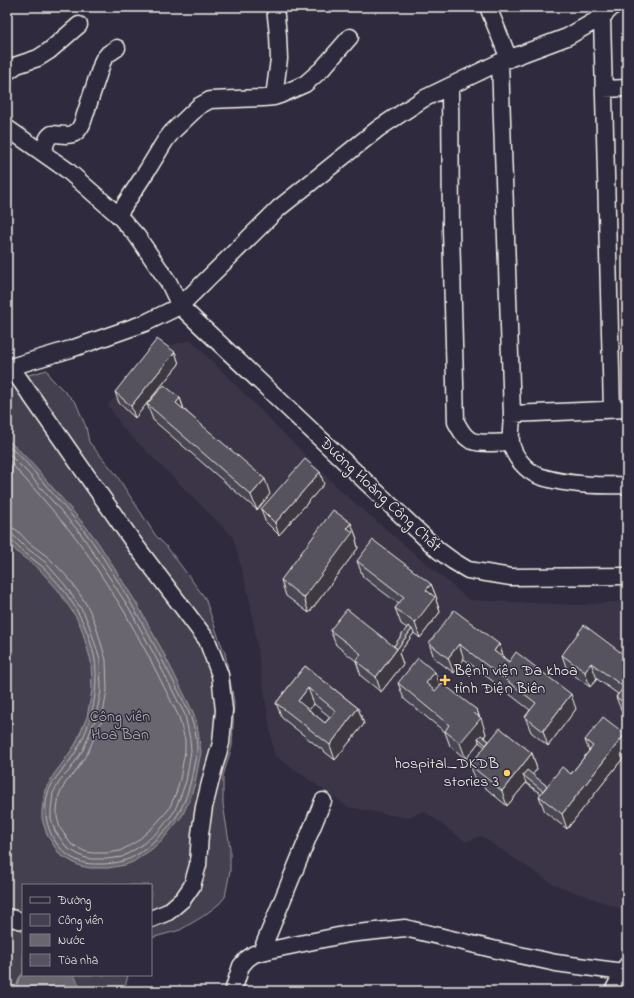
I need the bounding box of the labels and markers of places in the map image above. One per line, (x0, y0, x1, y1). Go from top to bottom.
place label: Bệnh viện Đa khoa tỉnh Điện Biên (453, 659, 578, 701)
marker: Bệnh viện Đa khoa tỉnh Điện Biên (439, 674, 451, 686)
place label: hospital_DKDB stories 3 (394, 752, 499, 794)
marker: hospital_DKDB stories 3 (502, 768, 512, 778)

